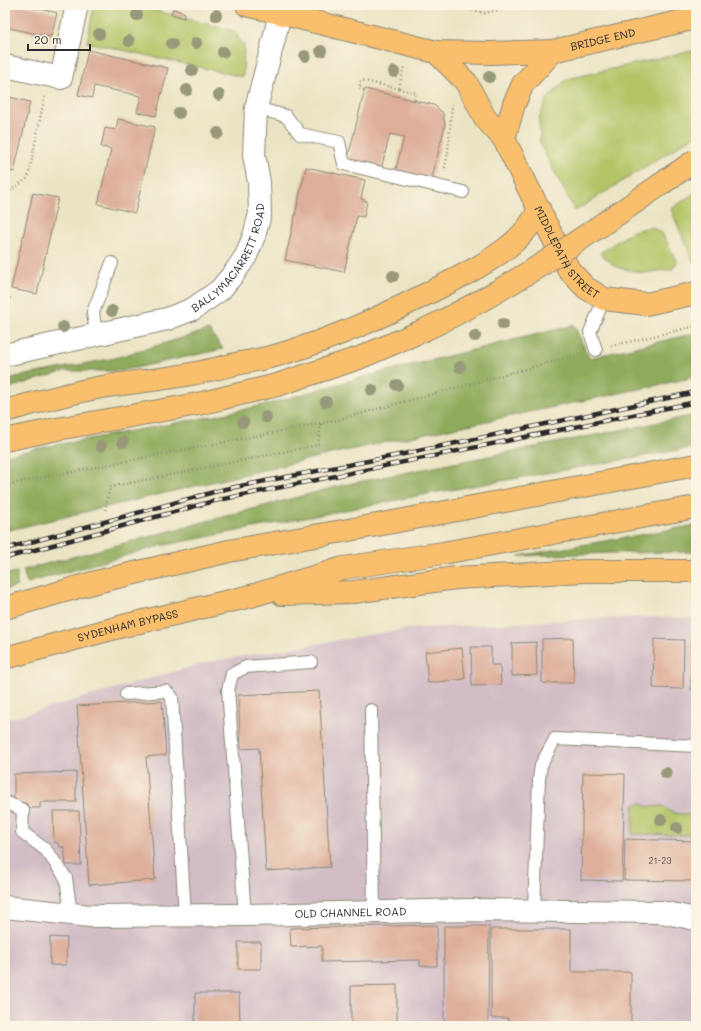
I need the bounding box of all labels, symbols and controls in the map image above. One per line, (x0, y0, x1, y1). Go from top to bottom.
street label: BRIDGE END (569, 24, 637, 54)
scale bar (28, 26, 90, 52)
text: 20 m (34, 31, 62, 47)
street label: BALLYMACARRETT ROAD (188, 203, 268, 315)
street label: MIDDLEPATH STREET (531, 203, 603, 302)
street label: SYDENHAM BYPASS (76, 605, 179, 645)
house number: 21-23 (648, 855, 672, 866)
street label: OLD CHANNEL ROAD (294, 903, 407, 921)

